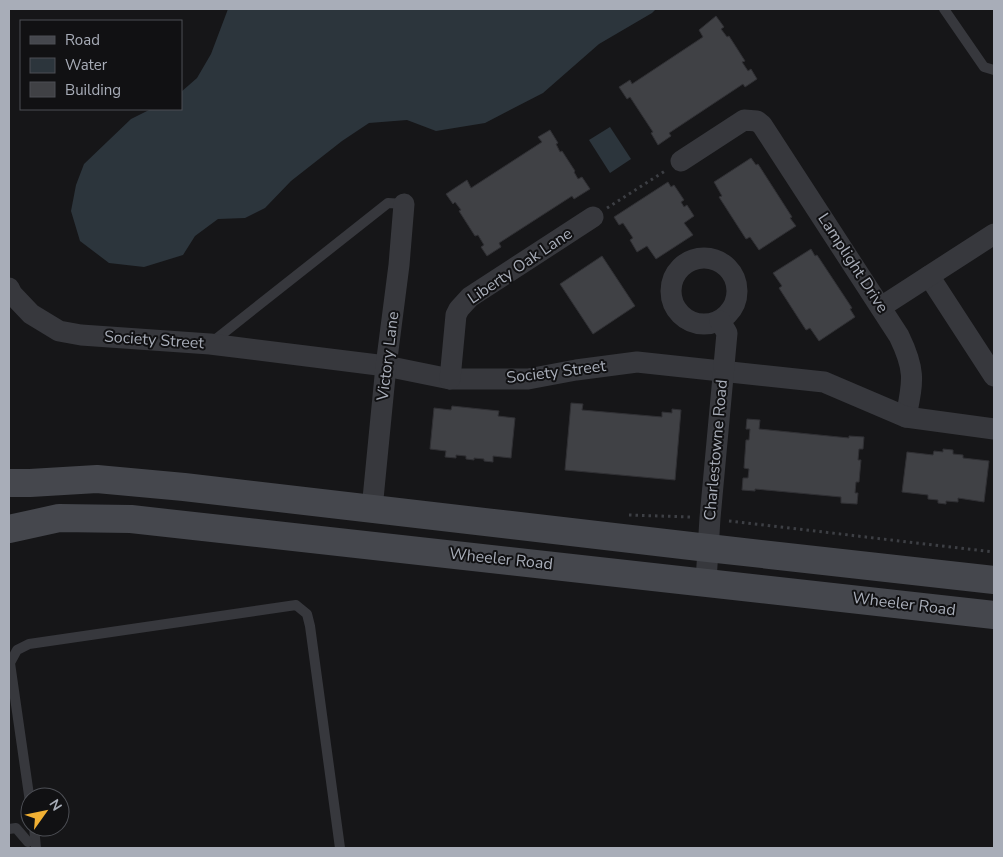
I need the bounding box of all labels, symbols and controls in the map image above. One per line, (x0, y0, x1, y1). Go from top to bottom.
legend (20, 20, 182, 110)
text: Road (65, 30, 100, 50)
text: Water (65, 55, 108, 75)
text: Building (65, 80, 121, 100)
street label: Lamplight Drive (813, 209, 893, 317)
street label: Liberty Oak Lane (463, 223, 577, 309)
street label: Victory Lane (371, 310, 404, 403)
street label: Society Street (103, 326, 205, 354)
street label: Society Street (505, 355, 607, 389)
street label: Charlestowne Road (699, 379, 733, 521)
street label: Wheeler Road (448, 543, 554, 575)
street label: Wheeler Road (851, 587, 957, 621)
north arrow (20, 787, 70, 837)
text: N (45, 796, 66, 815)

